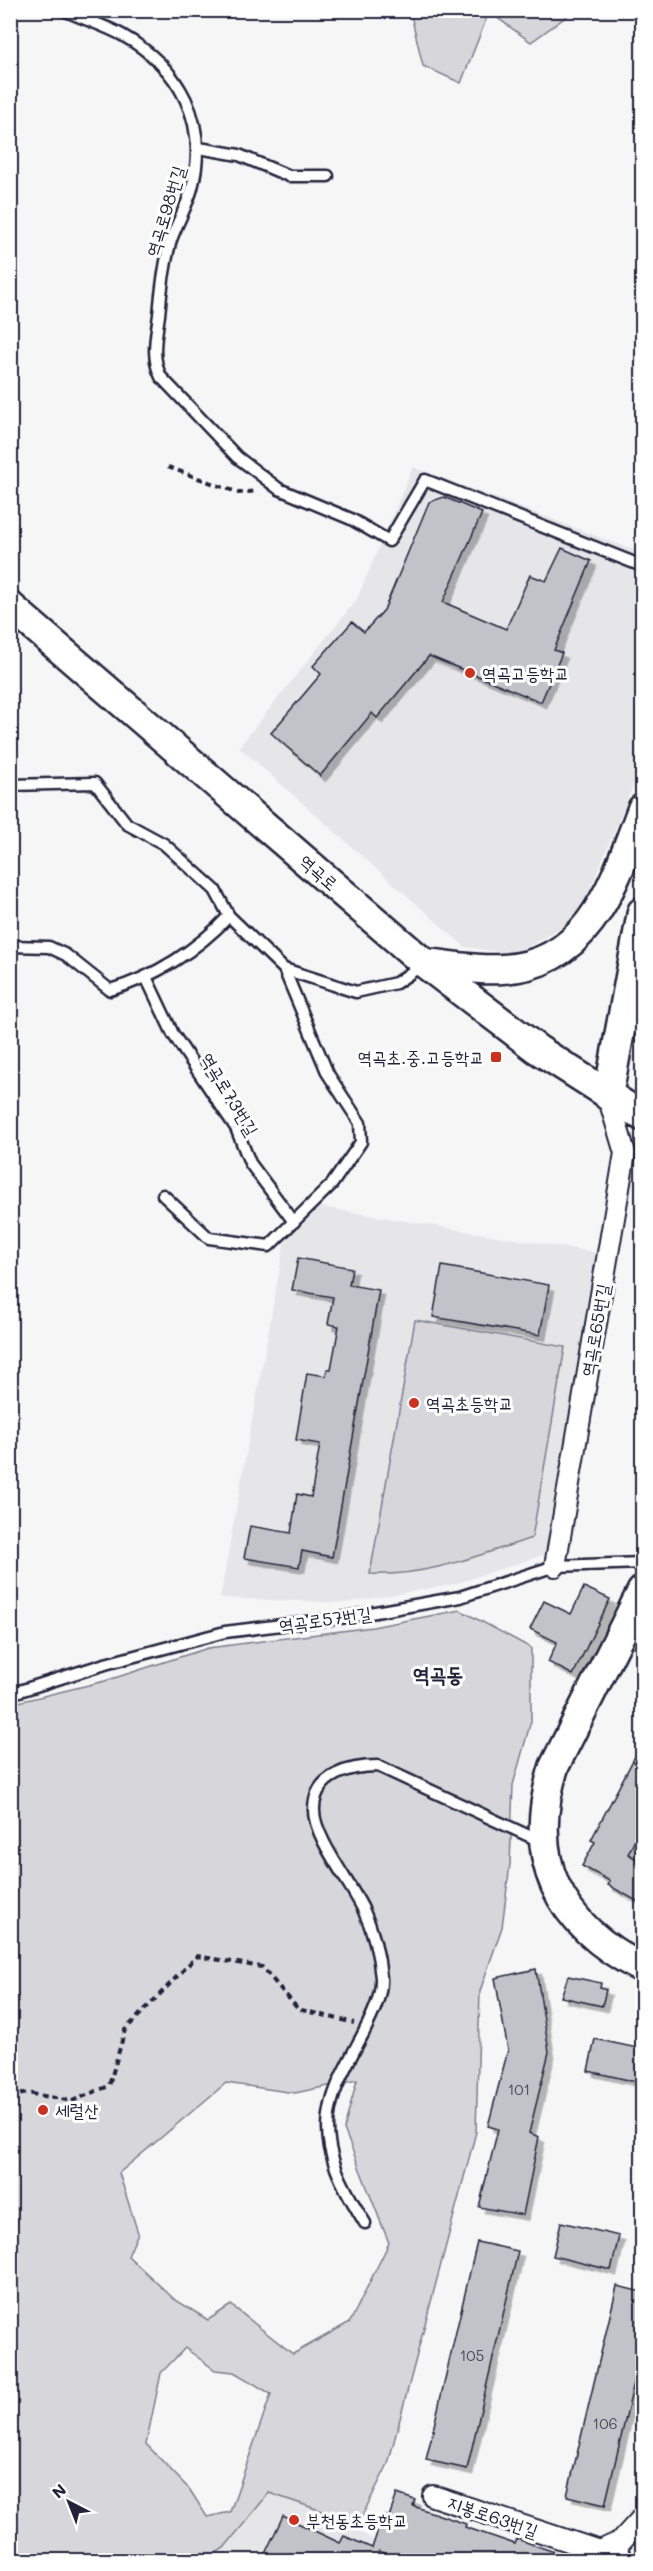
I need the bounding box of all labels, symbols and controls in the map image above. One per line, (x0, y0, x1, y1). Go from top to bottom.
street label: 역곡로98번길 (140, 162, 190, 259)
place label: 역곡고등학교 (482, 661, 569, 685)
marker: 역곡고등학교 (463, 666, 477, 680)
street label: 역곡로 (295, 849, 343, 895)
place label: 역곡초.중.고등학교 (357, 1045, 484, 1069)
street label: 역곡로73번길 (196, 1048, 264, 1140)
marker: 역곡초.중.고등학교 (489, 1050, 503, 1064)
street label: 역곡로65번길 (575, 1281, 615, 1378)
place label: 역곡초등학교 (426, 1391, 513, 1415)
marker: 역곡초등학교 (407, 1396, 421, 1410)
street label: 역곡로57번길 (277, 1601, 373, 1637)
district label: 역곡동 (413, 1660, 463, 1687)
house number: 101 (508, 2079, 530, 2099)
place label: 세럴산 (55, 2098, 99, 2122)
marker: 세럴산 (36, 2103, 50, 2117)
house number: 105 (460, 2345, 484, 2365)
house number: 106 (592, 2413, 618, 2433)
north arrow (39, 2472, 99, 2532)
text: N (47, 2479, 70, 2502)
street label: 지봉로63번길 (445, 2489, 542, 2543)
place label: 부천동초등학교 (306, 2508, 407, 2532)
marker: 부천동초등학교 (287, 2513, 301, 2527)

